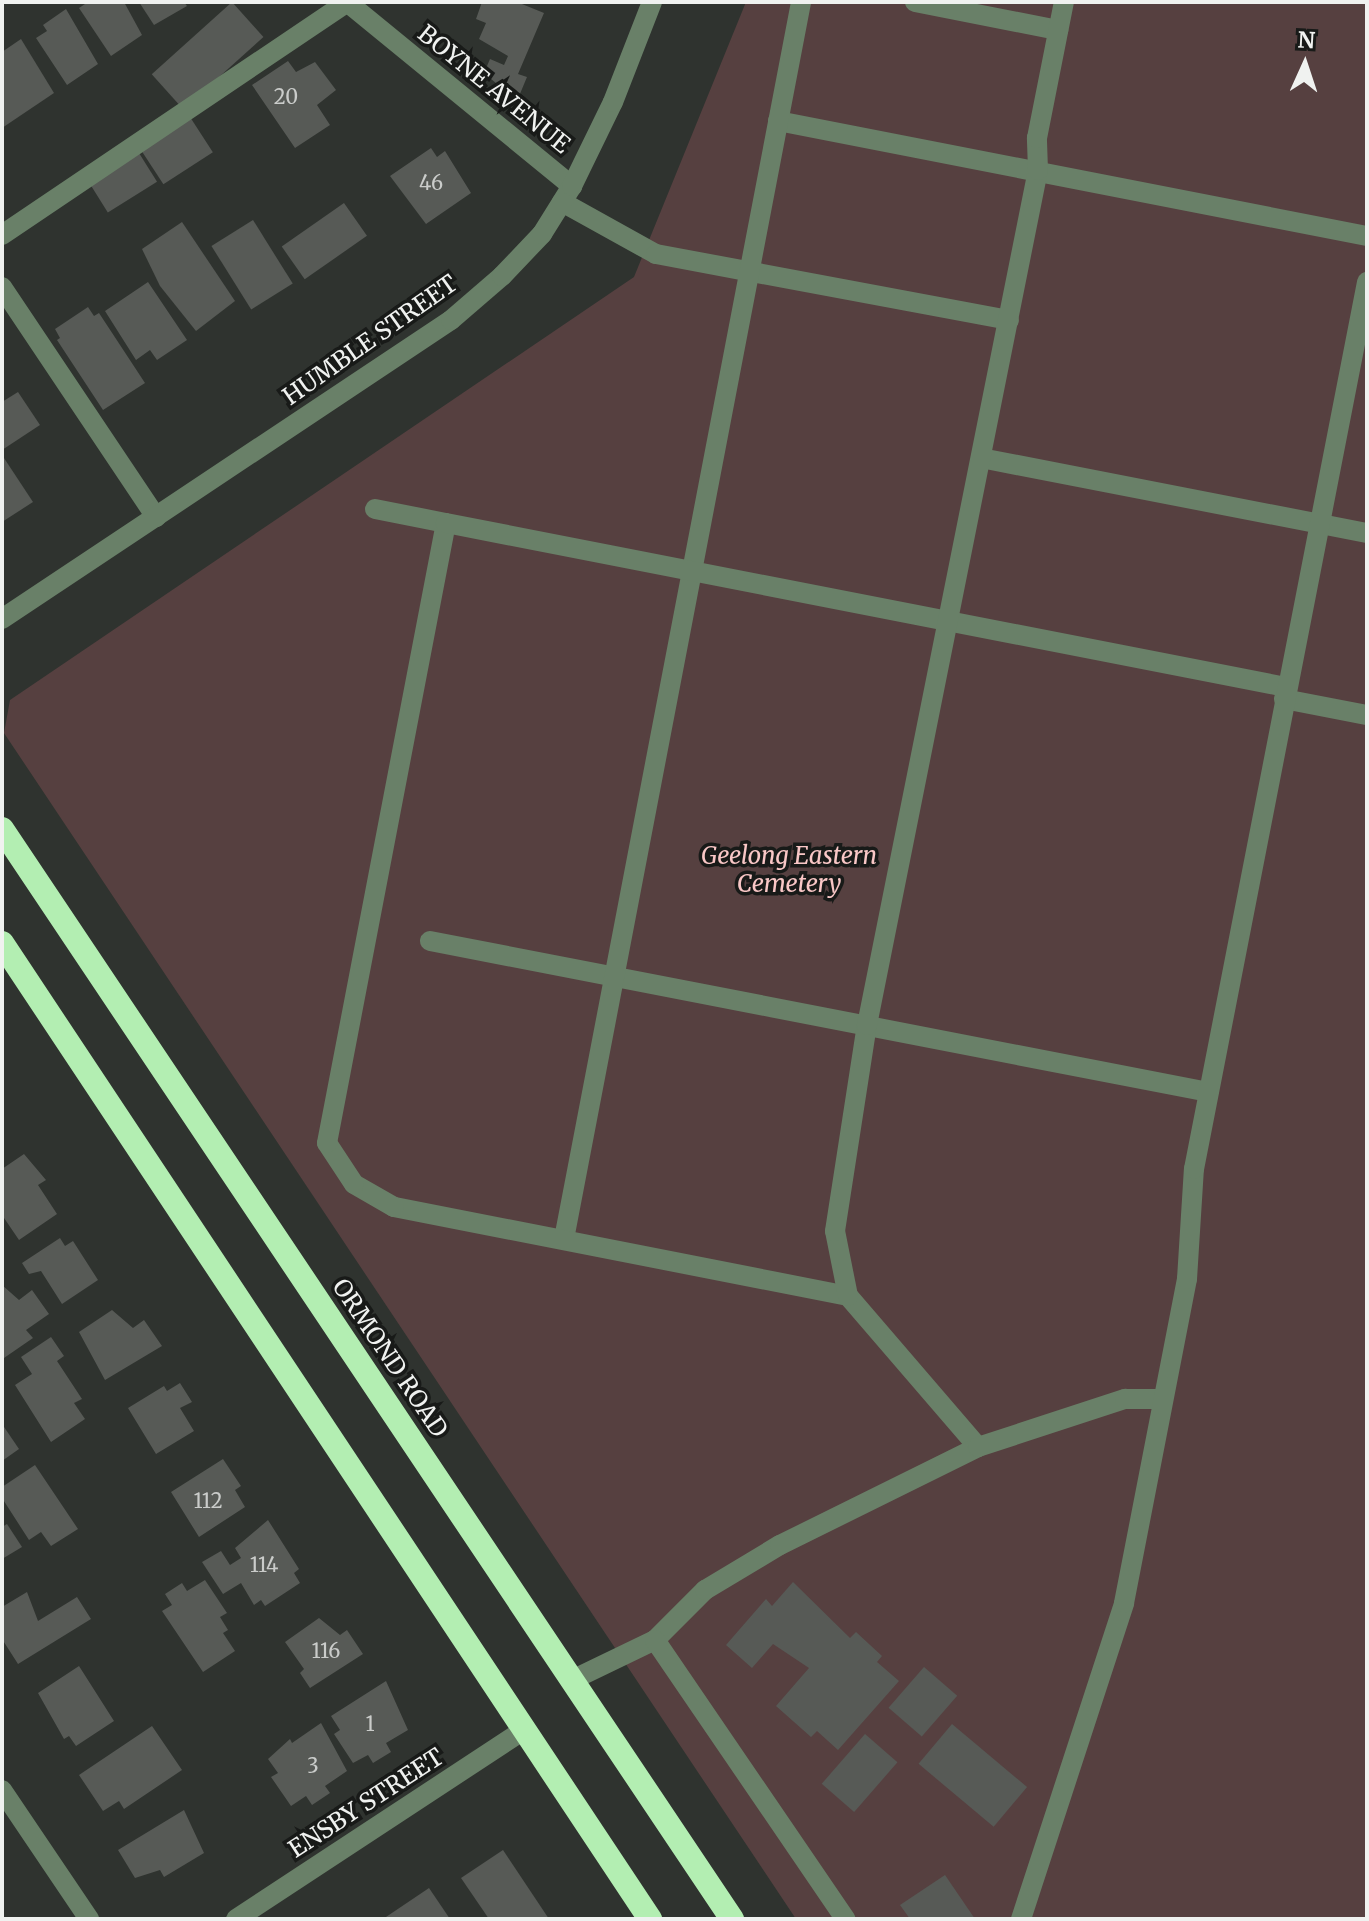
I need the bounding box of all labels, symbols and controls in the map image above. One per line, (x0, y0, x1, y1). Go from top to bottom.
street label: BOYNE AVENUE (412, 19, 576, 159)
north arrow (1265, 24, 1345, 104)
text: N (1297, 26, 1316, 54)
house number: 20 (274, 84, 298, 108)
house number: 46 (419, 170, 443, 194)
street label: HUMBLE STREET (277, 269, 463, 411)
park label: Geelong Eastern Cemetery (701, 842, 877, 898)
street label: ORMOND ROAD (326, 1273, 454, 1443)
house number: 112 (193, 1488, 223, 1512)
house number: 114 (250, 1552, 278, 1576)
house number: 116 (312, 1638, 340, 1662)
house number: 1 (365, 1711, 375, 1735)
street label: ENSBY STREET (283, 1742, 449, 1864)
house number: 3 (307, 1753, 319, 1777)

